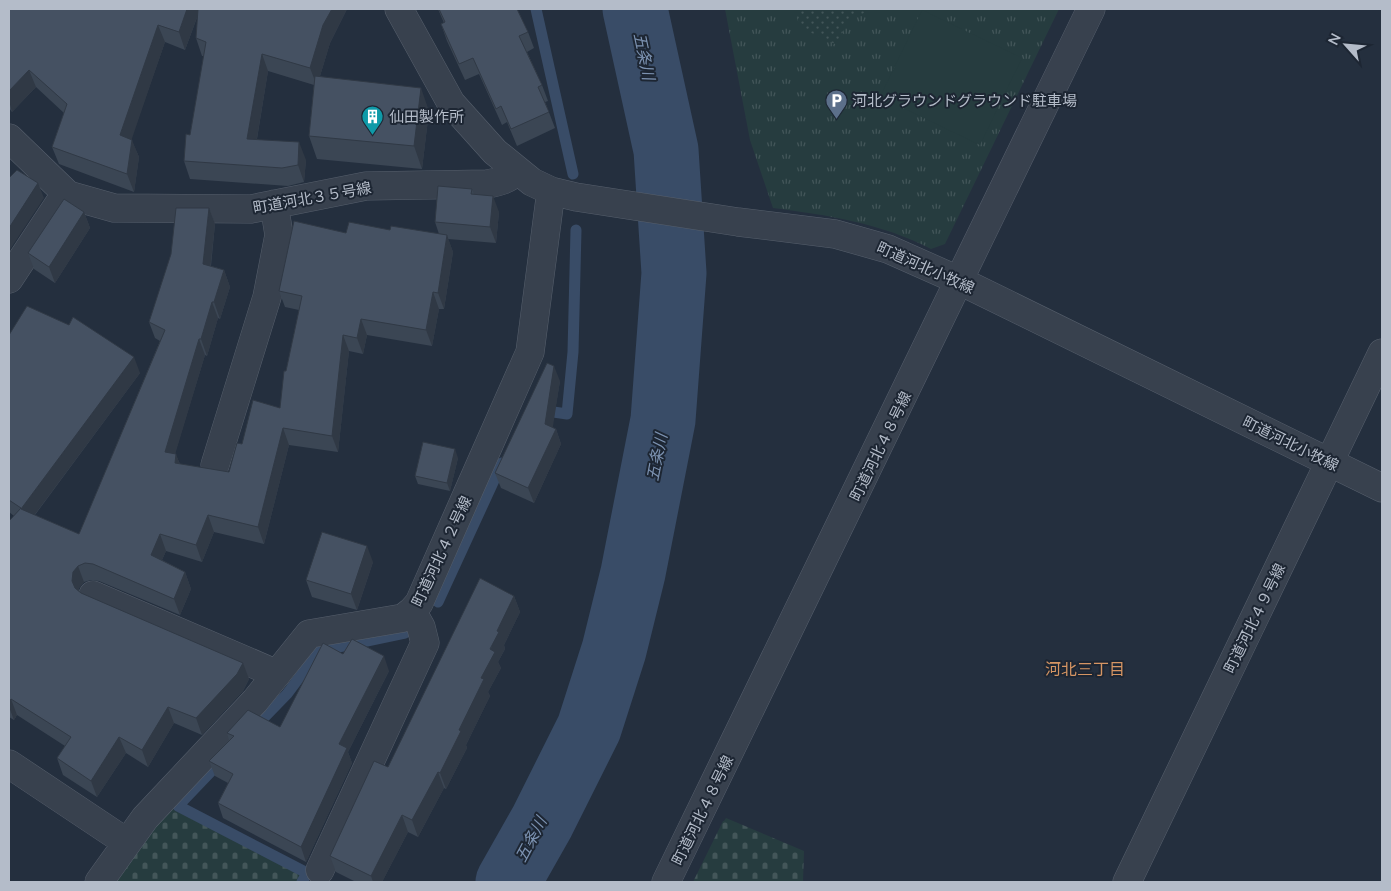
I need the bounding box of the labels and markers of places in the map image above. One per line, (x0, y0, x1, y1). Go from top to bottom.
parking icon: 河北グラウンドグラウンド駐車場 (824, 88, 848, 119)
place label: 河北グラウンドグラウンド駐車場 (852, 91, 1077, 109)
building icon: 仙田製作所 (361, 104, 385, 135)
place label: 仙田製作所 (389, 107, 464, 125)

